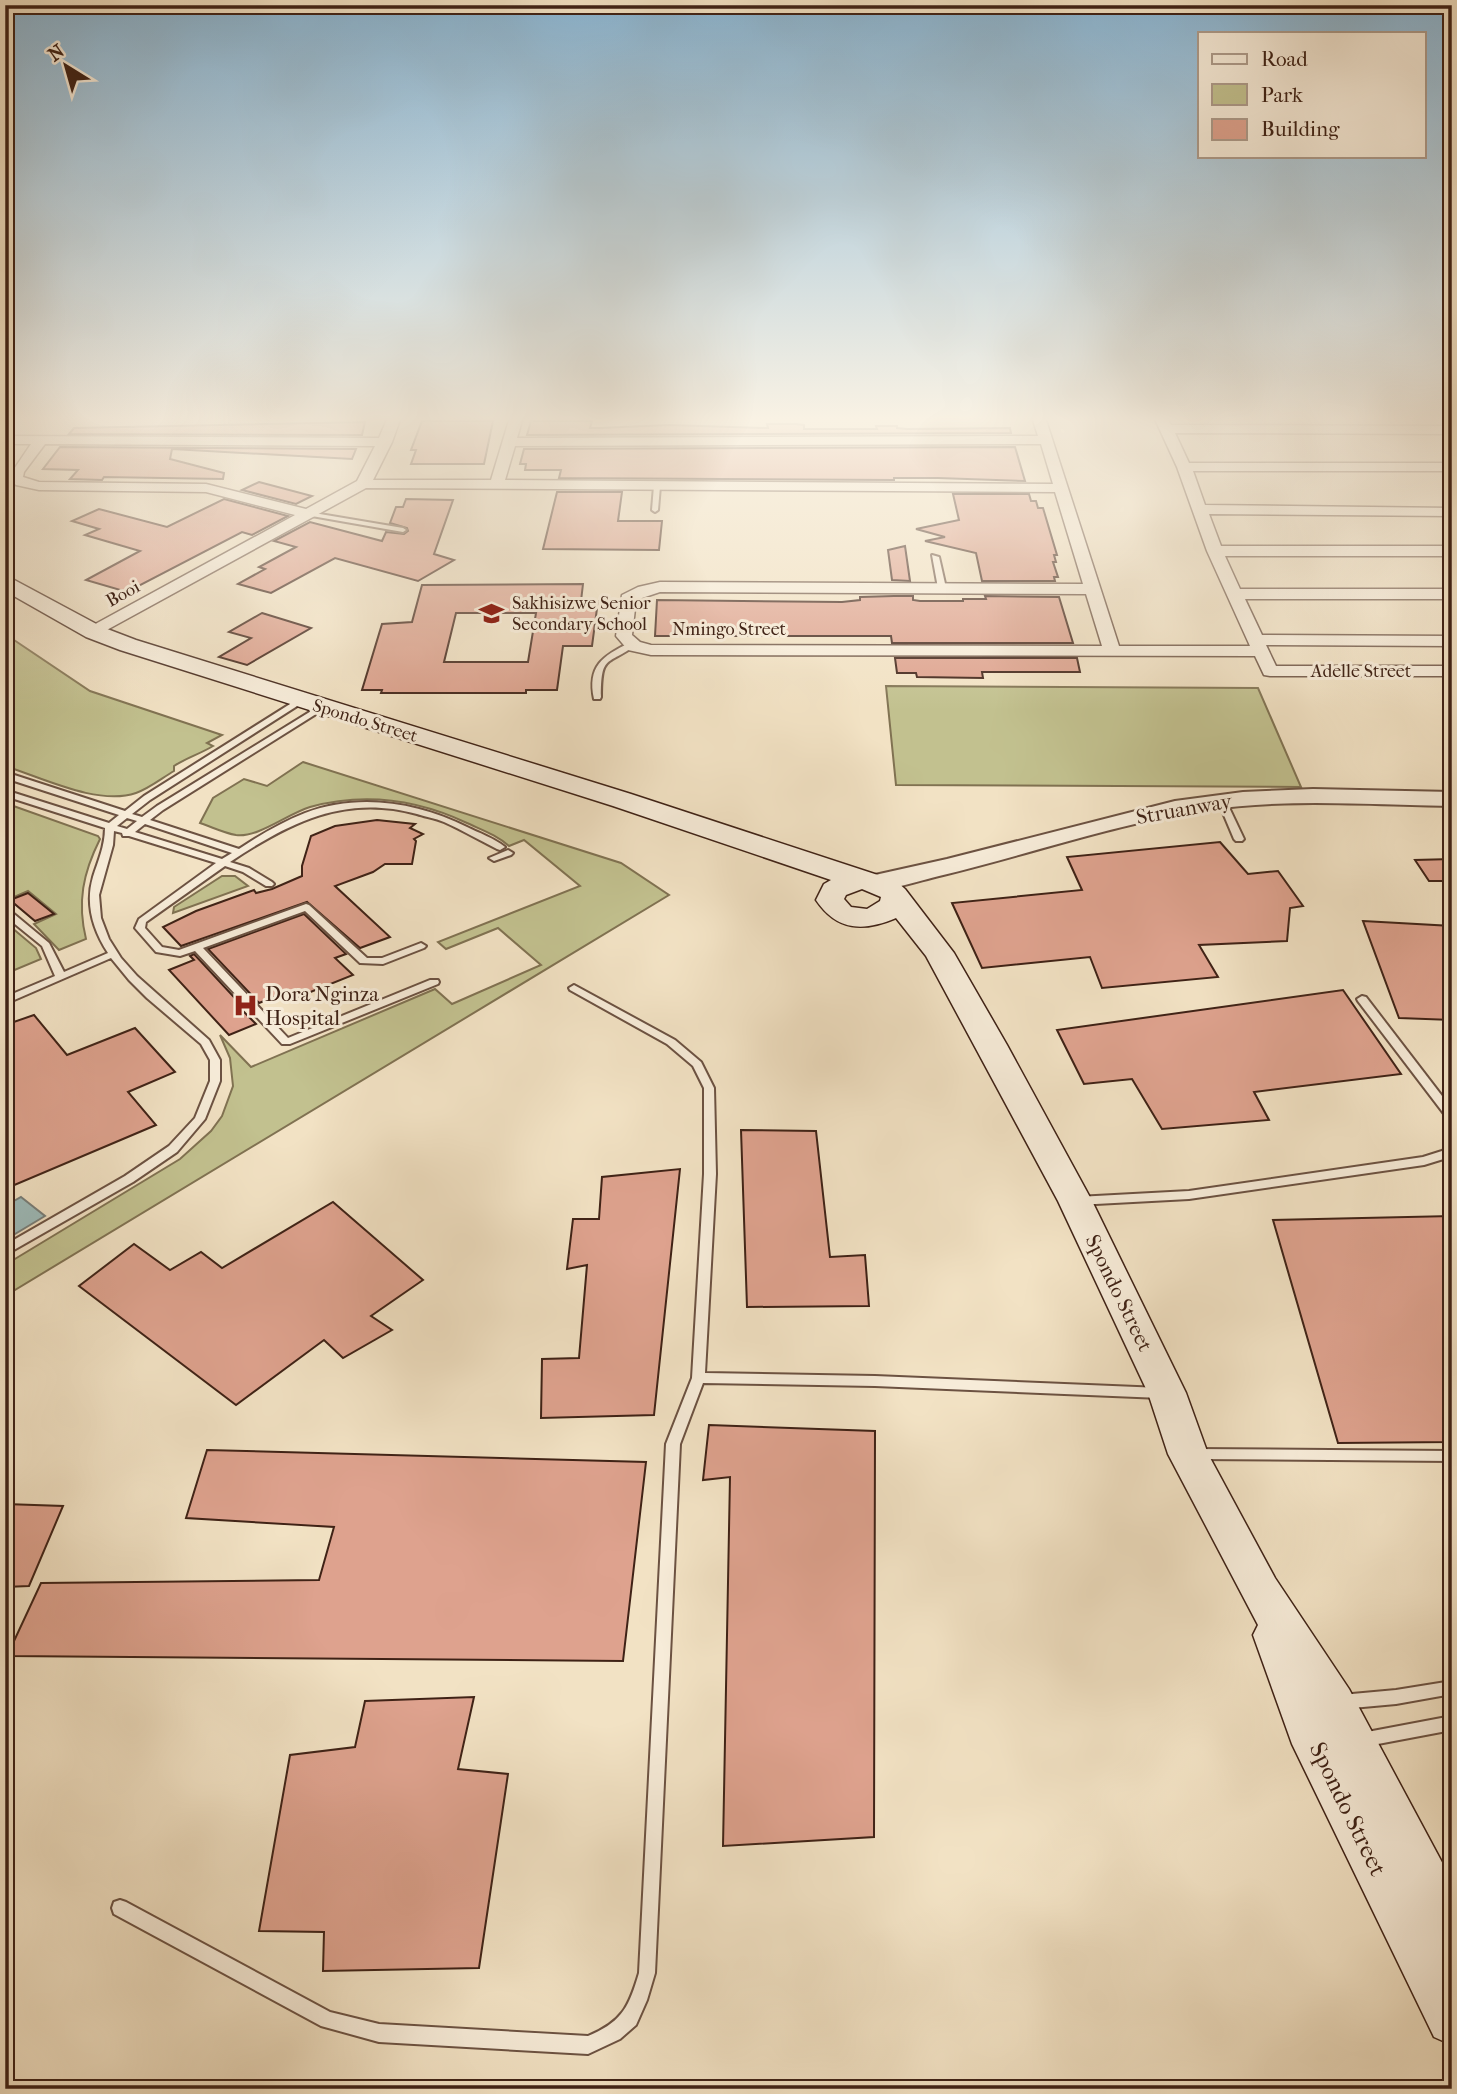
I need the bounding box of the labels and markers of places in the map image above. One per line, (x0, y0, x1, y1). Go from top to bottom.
place label: Sakhisizwe Senior Secondary School (512, 593, 651, 635)
school or university icon: Sakhisizwe Senior Secondary School (478, 599, 506, 627)
place label: Dora Nginza Hospital (265, 982, 379, 1030)
hospital icon: Dora Nginza Hospital (231, 992, 259, 1020)

